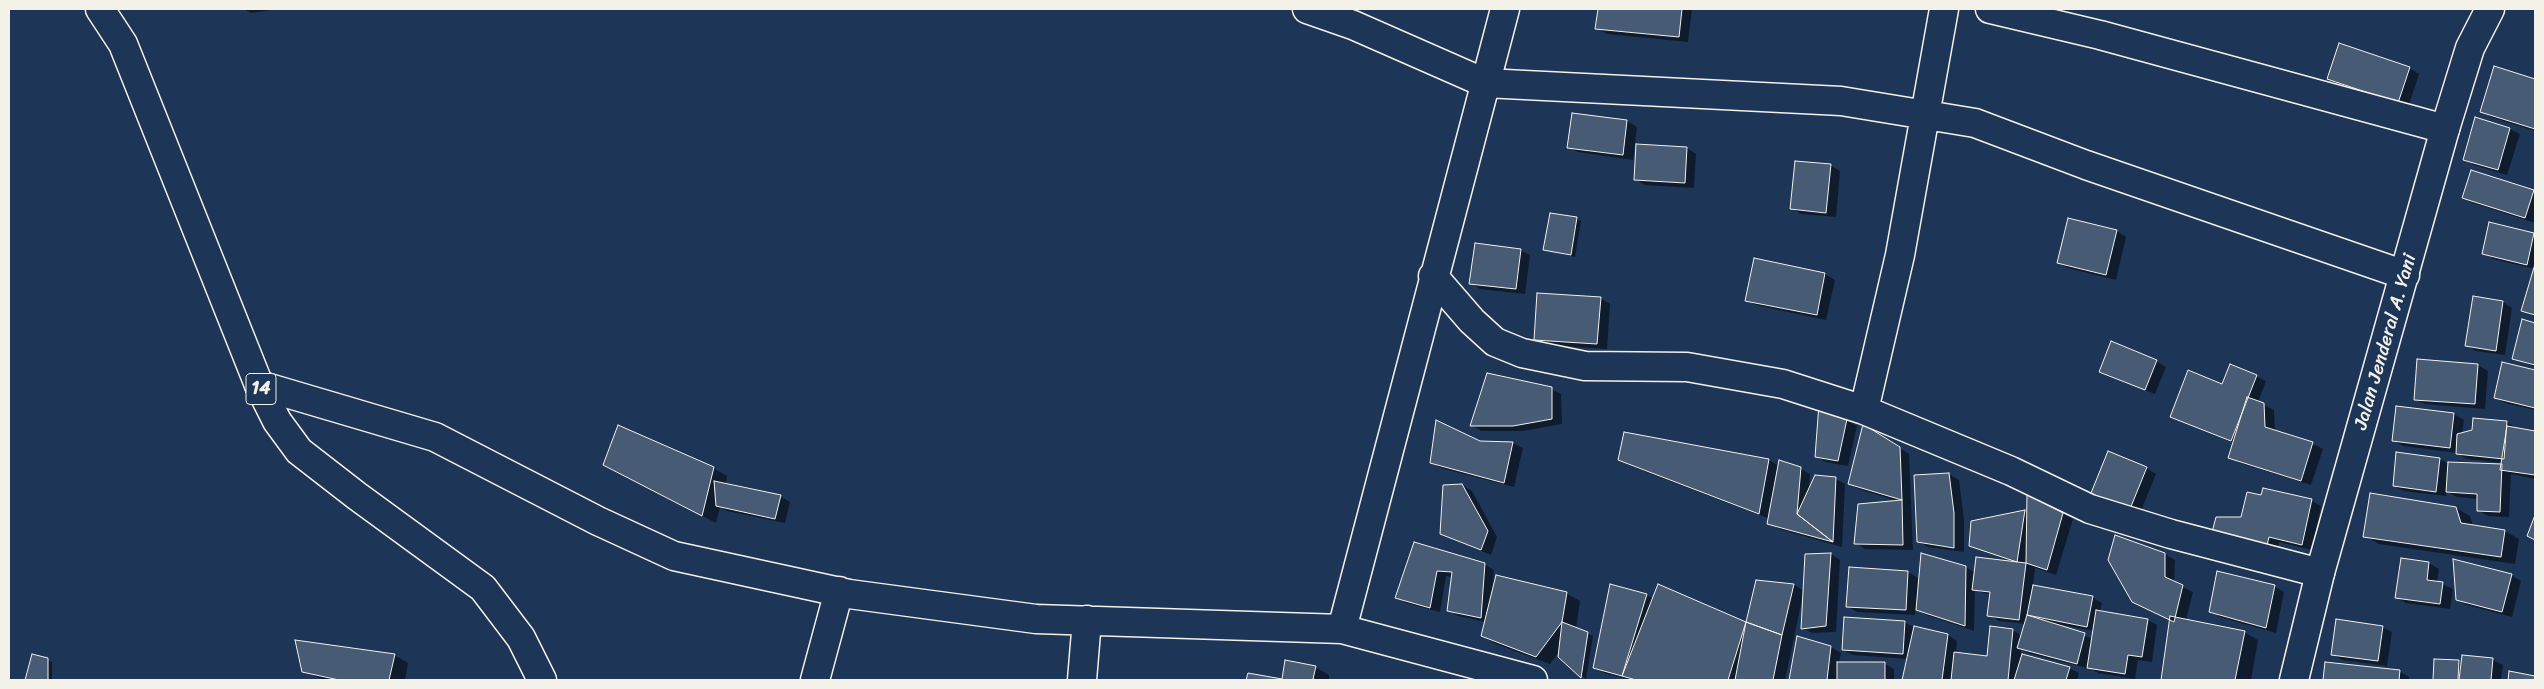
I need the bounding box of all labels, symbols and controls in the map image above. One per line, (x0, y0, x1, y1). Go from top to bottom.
street label: Jalan Jenderal A. Yani (2350, 252, 2422, 432)
road number: 14 (246, 374, 276, 404)

